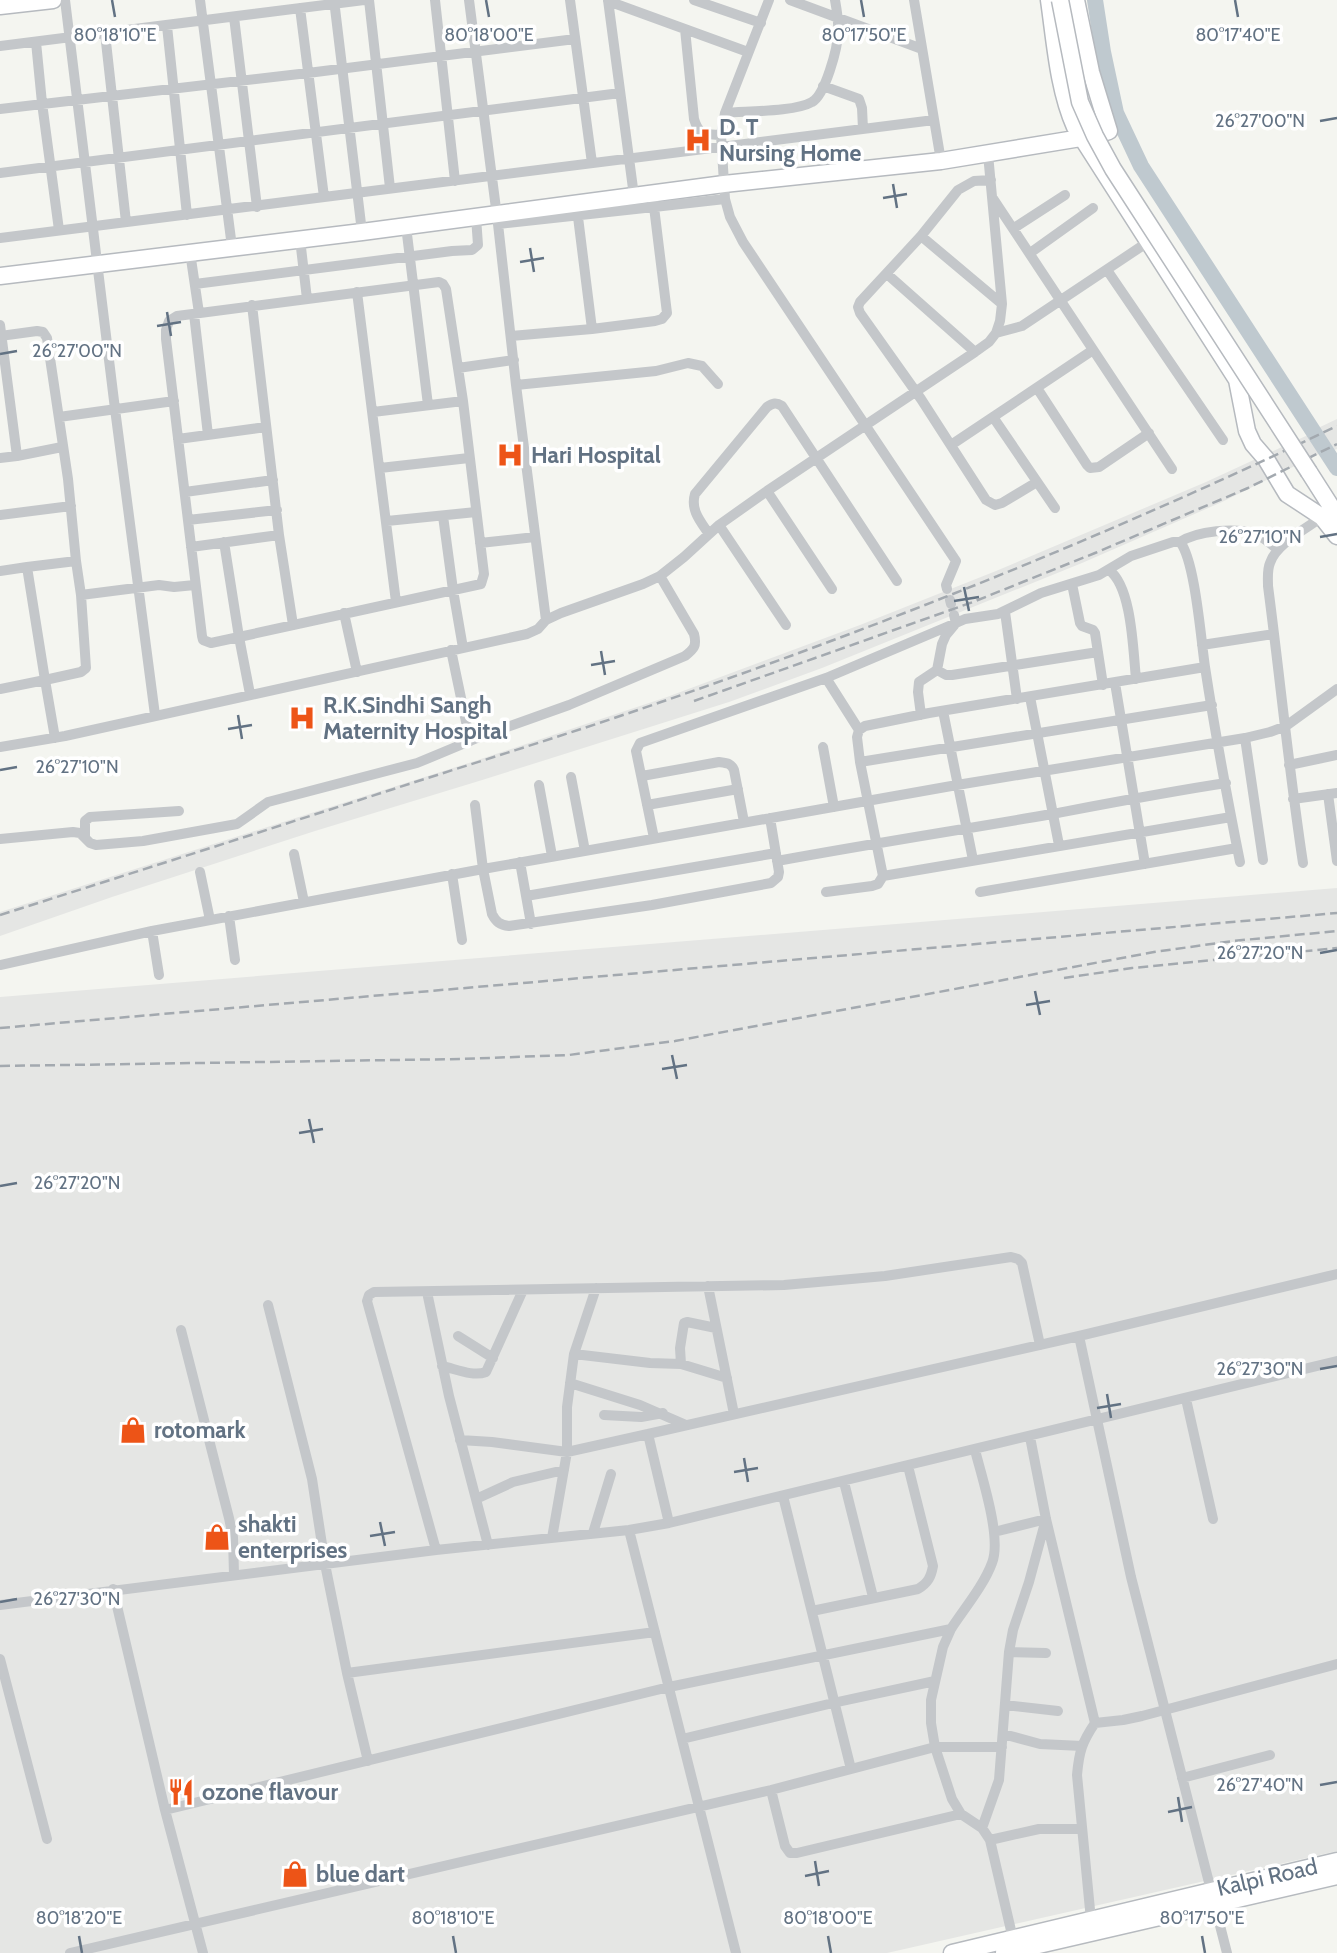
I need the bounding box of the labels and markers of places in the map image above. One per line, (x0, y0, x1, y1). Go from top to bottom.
place label: D. T Nursing Home (719, 113, 861, 167)
hospital icon: D. T Nursing Home (683, 125, 713, 155)
hospital icon: Hari Hospital (495, 440, 525, 470)
place label: Hari Hospital (531, 441, 661, 469)
place label: R.K.Sindhi Sangh Maternity Hospital (323, 691, 508, 745)
hospital icon: R.K.Sindhi Sangh Maternity Hospital (287, 703, 317, 733)
shop icon: rotomark (118, 1415, 148, 1445)
place label: rotomark (154, 1416, 246, 1444)
place label: shakti enterprises (238, 1510, 348, 1564)
shop icon: shakti enterprises (202, 1522, 232, 1552)
restaurant icon: ozone flavour (166, 1777, 196, 1807)
place label: ozone flavour (202, 1778, 338, 1806)
shop icon: blue dart (280, 1859, 310, 1889)
place label: blue dart (316, 1860, 405, 1888)

